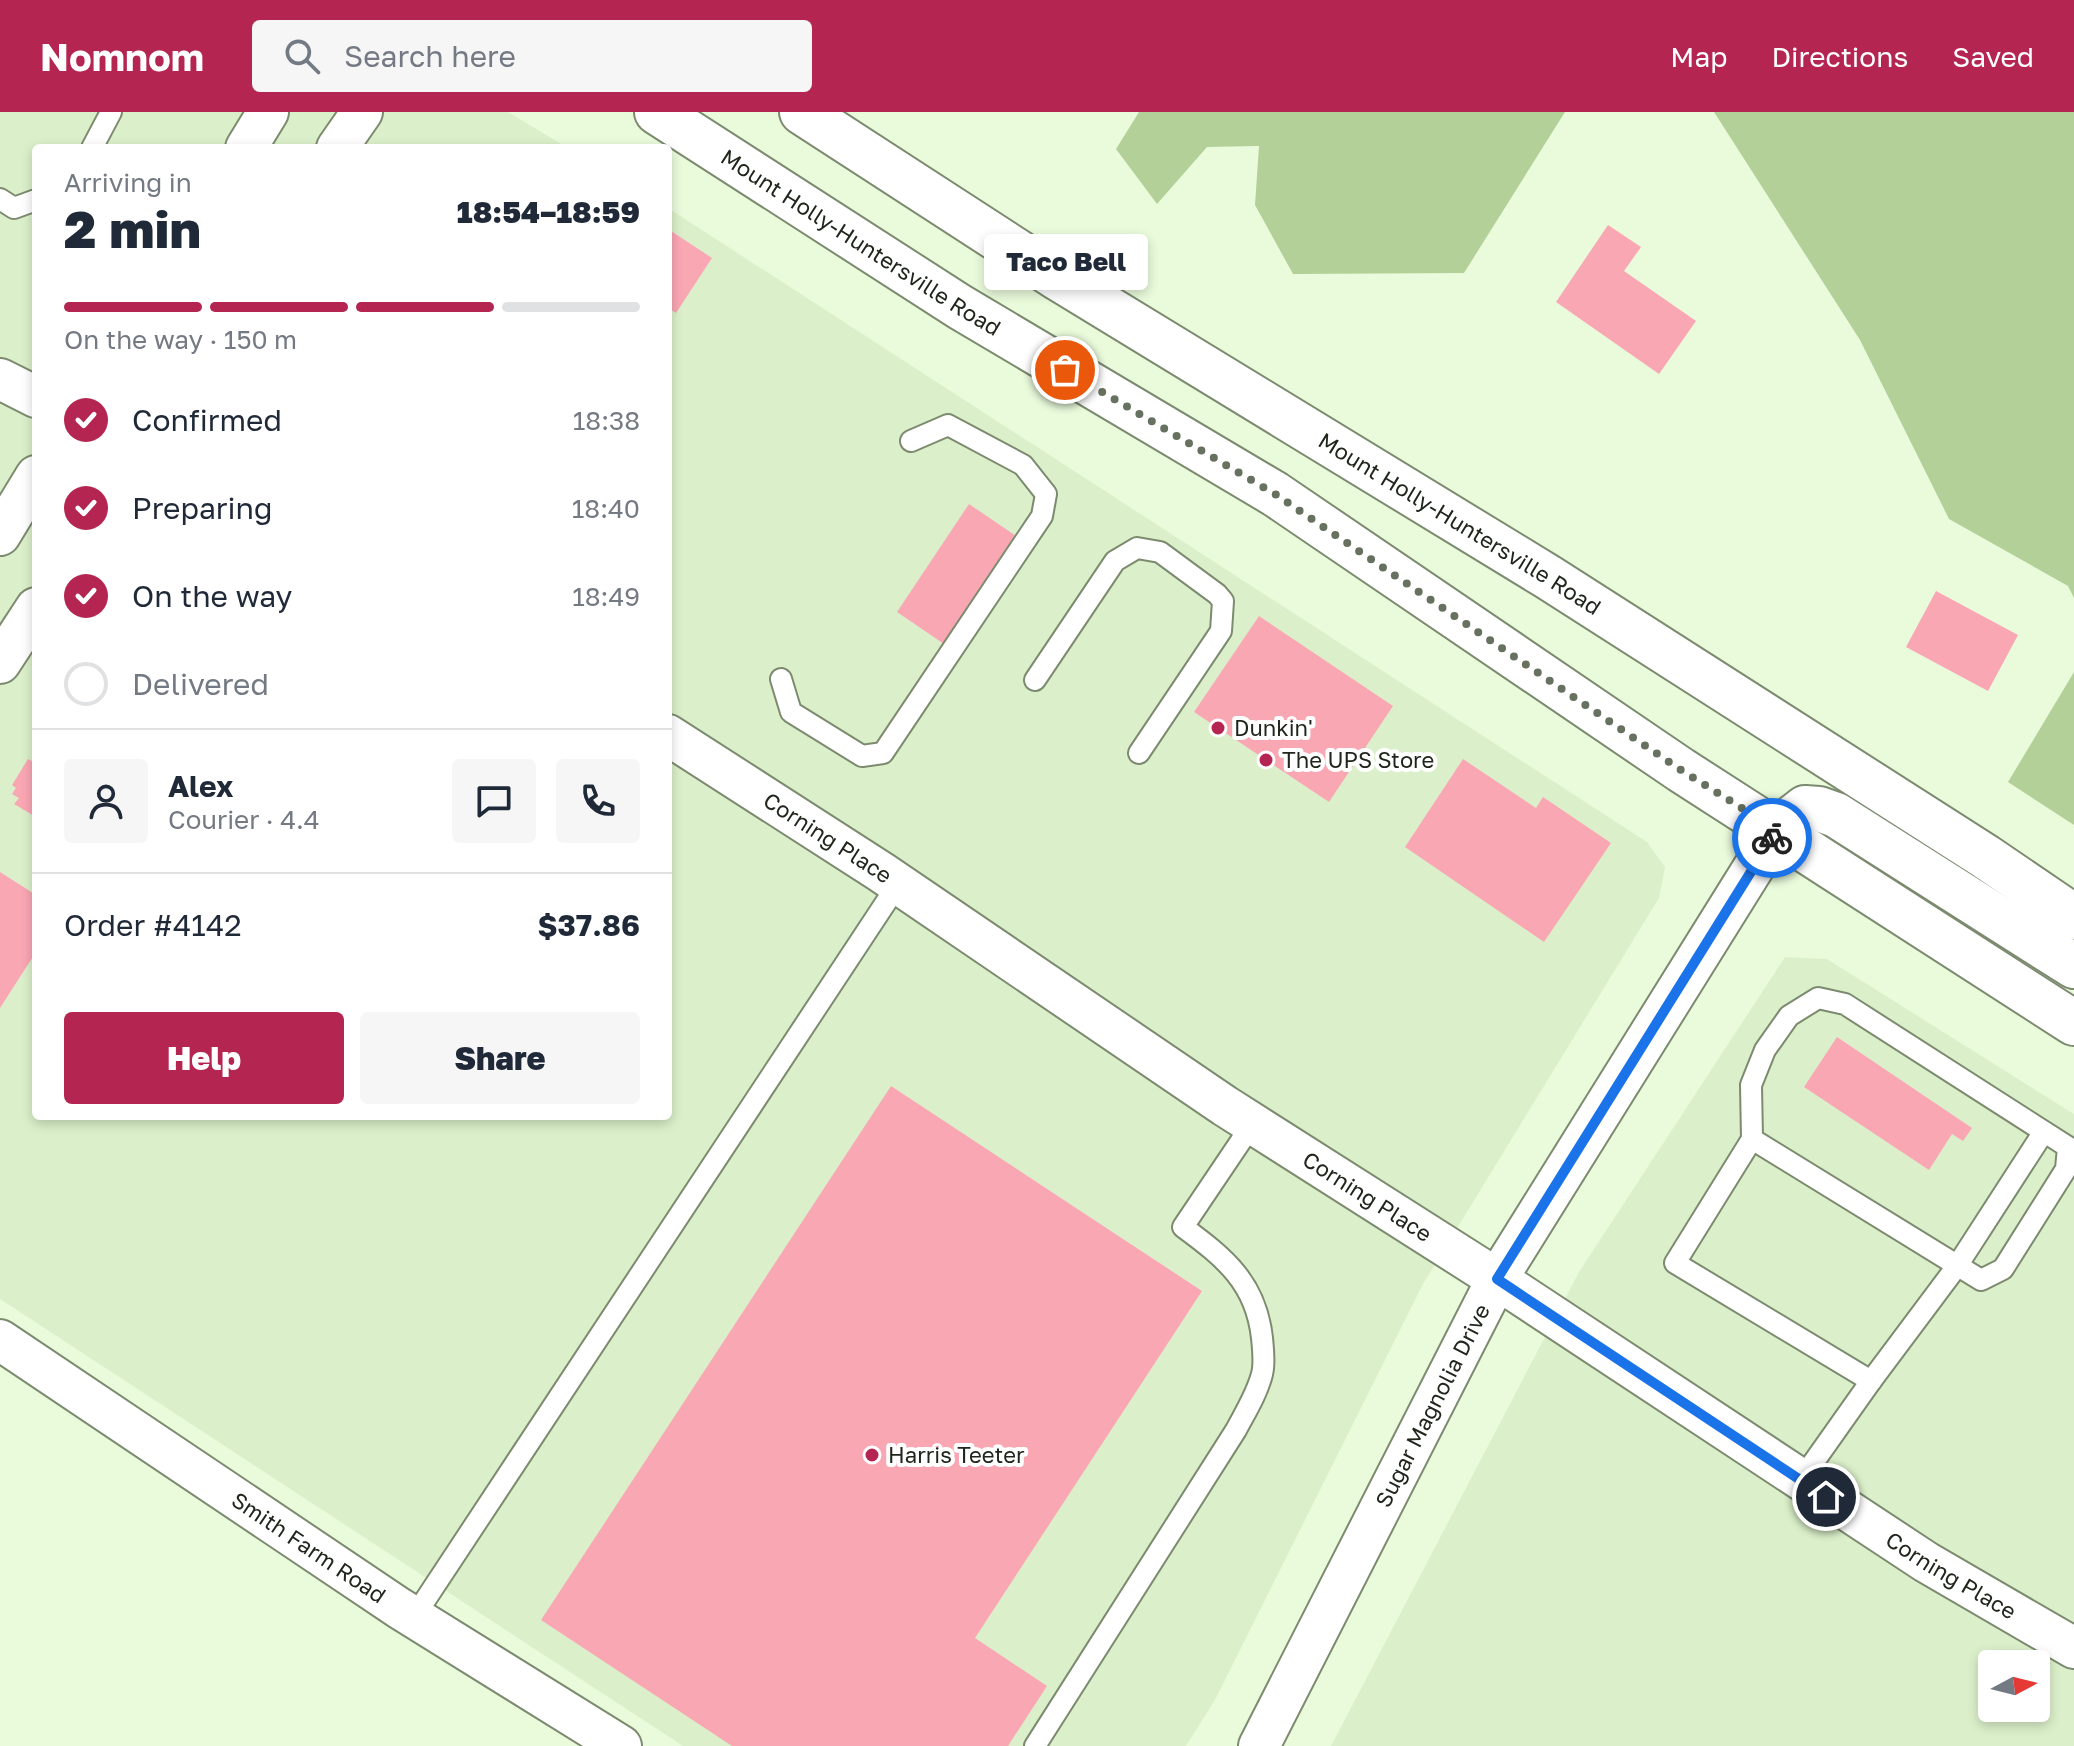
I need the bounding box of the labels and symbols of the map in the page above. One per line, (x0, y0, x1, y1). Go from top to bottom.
street label: Mount Holly-Huntersville Road (716, 143, 1006, 341)
callout: Taco Bell (983, 234, 1147, 290)
pin (1031, 336, 1099, 404)
street label: Mount Holly-Huntersville Road (1314, 426, 1606, 620)
place label: Dunkin' (1234, 714, 1313, 741)
marker: Dunkin' (1209, 719, 1227, 737)
place label: The UPS Store (1282, 746, 1434, 773)
marker: The UPS Store (1257, 751, 1275, 769)
street label: Corning Place (759, 786, 898, 889)
courier (1732, 798, 1812, 878)
street label: Corning Place (1298, 1145, 1437, 1247)
street label: Sugar Magnolia Drive (1369, 1299, 1495, 1512)
place label: Harris Teeter (888, 1441, 1025, 1468)
marker: Harris Teeter (863, 1446, 881, 1464)
pin (1792, 1463, 1860, 1531)
street label: Smith Farm Road (227, 1486, 391, 1608)
street label: Corning Place (1881, 1525, 2021, 1625)
north arrow (1978, 1650, 2050, 1722)

